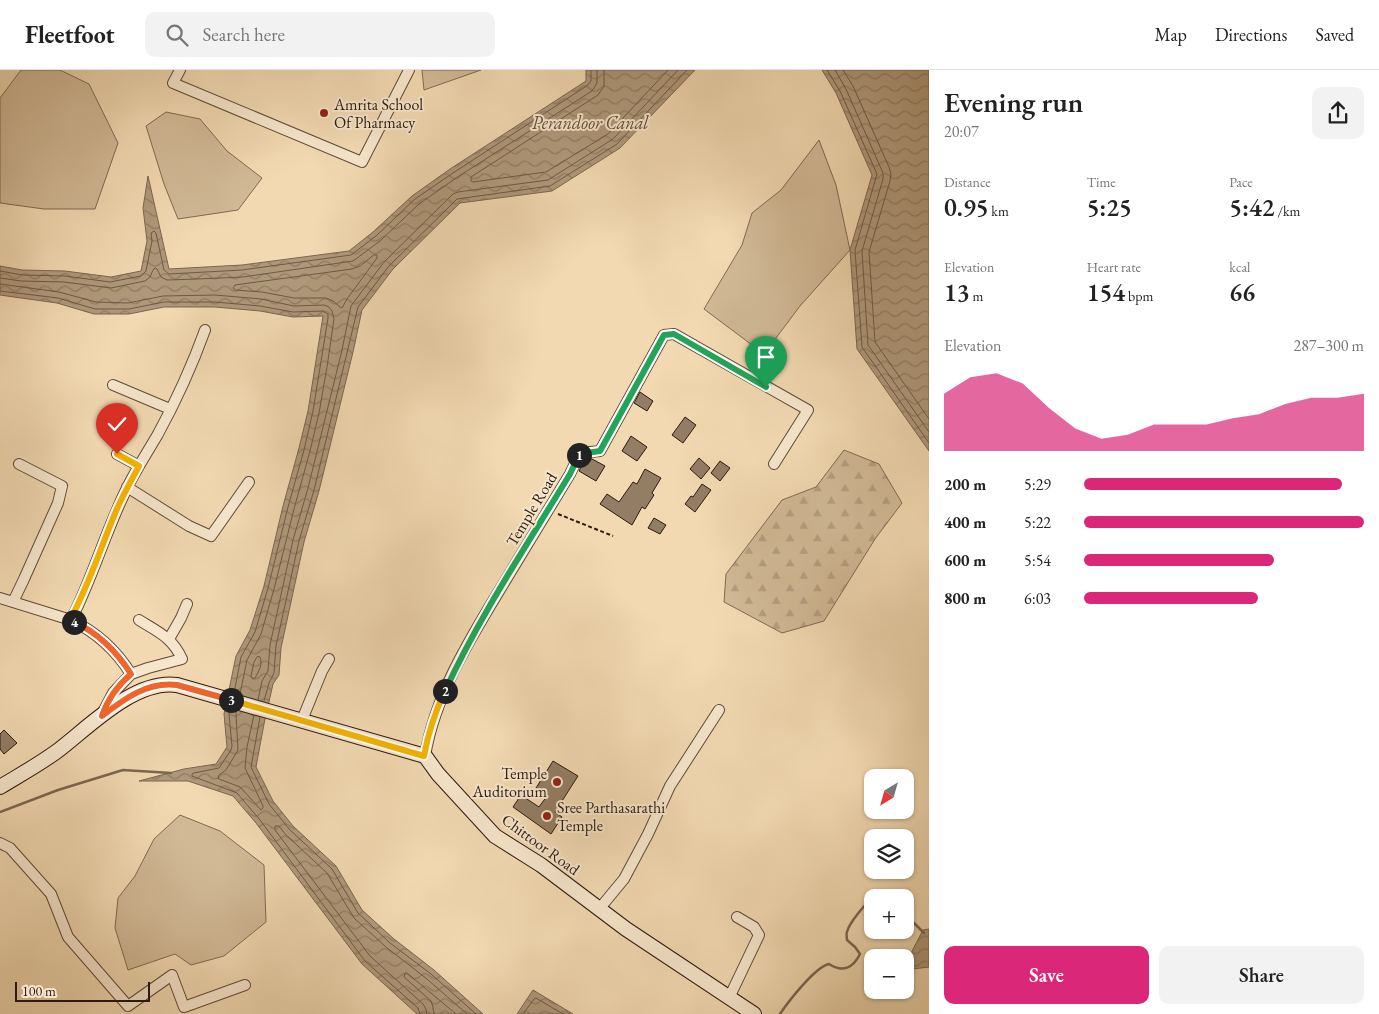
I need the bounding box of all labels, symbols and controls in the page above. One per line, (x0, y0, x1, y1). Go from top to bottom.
search box (145, 12, 495, 57)
text: Fleetfoot (25, 19, 115, 50)
icon: search (163, 21, 191, 49)
text: Search here (203, 22, 285, 47)
text: Map (1155, 23, 1187, 46)
text: Directions (1215, 23, 1287, 46)
text: Saved (1315, 23, 1354, 46)
text: Evening run (944, 84, 1083, 120)
button: share (1312, 87, 1364, 139)
place label: Amrita School Of Pharmacy (333, 94, 423, 133)
marker: Amrita School Of Pharmacy (318, 107, 330, 119)
water label: Perandoor Canal (532, 111, 649, 134)
text: 20:07 (944, 121, 979, 142)
text: Distance (944, 173, 991, 191)
text: Time (1087, 173, 1116, 191)
text: Pace (1229, 173, 1253, 191)
text: 0.95 (944, 191, 989, 223)
text: 5:25 (1087, 191, 1132, 223)
text: 5:42 (1229, 191, 1275, 223)
text: km (989, 202, 1009, 220)
text: /km (1275, 202, 1300, 220)
text: Elevation (944, 258, 994, 276)
text: Heart rate (1087, 258, 1141, 276)
text: kcal (1229, 258, 1250, 276)
text: 13 (944, 276, 970, 308)
text: 154 (1087, 276, 1125, 308)
text: 66 (1229, 276, 1255, 308)
text: m (970, 287, 983, 305)
text: bpm (1125, 287, 1153, 305)
text: Elevation (944, 335, 1002, 356)
text: 287–300 m (1293, 335, 1364, 356)
pin (745, 336, 787, 387)
icon: arrive (752, 343, 780, 371)
pin (96, 403, 138, 454)
icon: check (103, 410, 131, 438)
pin: 1 (566, 442, 592, 468)
text: 1 (576, 446, 583, 464)
street label: Temple Road (501, 468, 562, 550)
text: 200 m (944, 474, 986, 495)
text: 5:29 (1024, 474, 1051, 495)
text: 400 m (944, 512, 986, 533)
text: 5:22 (1024, 512, 1051, 533)
text: 600 m (944, 550, 986, 571)
text: 5:54 (1024, 550, 1051, 571)
text: 800 m (944, 588, 986, 609)
text: 6:03 (1024, 588, 1051, 609)
pin: 4 (62, 610, 86, 634)
text: 4 (71, 613, 78, 631)
pin: 2 (432, 678, 458, 704)
text: 2 (442, 682, 449, 700)
pin: 3 (218, 688, 244, 712)
text: 3 (228, 691, 235, 709)
place label: Temple Auditorium (471, 763, 548, 802)
north arrow (864, 769, 914, 819)
map controls (864, 769, 914, 999)
marker: Temple Auditorium (551, 776, 563, 788)
place label: Sree Parthasarathi Temple (557, 797, 665, 836)
street label: Chittoor Road (498, 809, 585, 880)
marker: Sree Parthasarathi Temple (541, 810, 553, 822)
button: layers (864, 829, 914, 879)
button: + (864, 889, 914, 939)
button: Save (944, 946, 1149, 1004)
button: Share (1159, 946, 1364, 1004)
button: − (864, 949, 914, 999)
scale bar (15, 979, 150, 1002)
text: 100 m (22, 982, 56, 1000)

